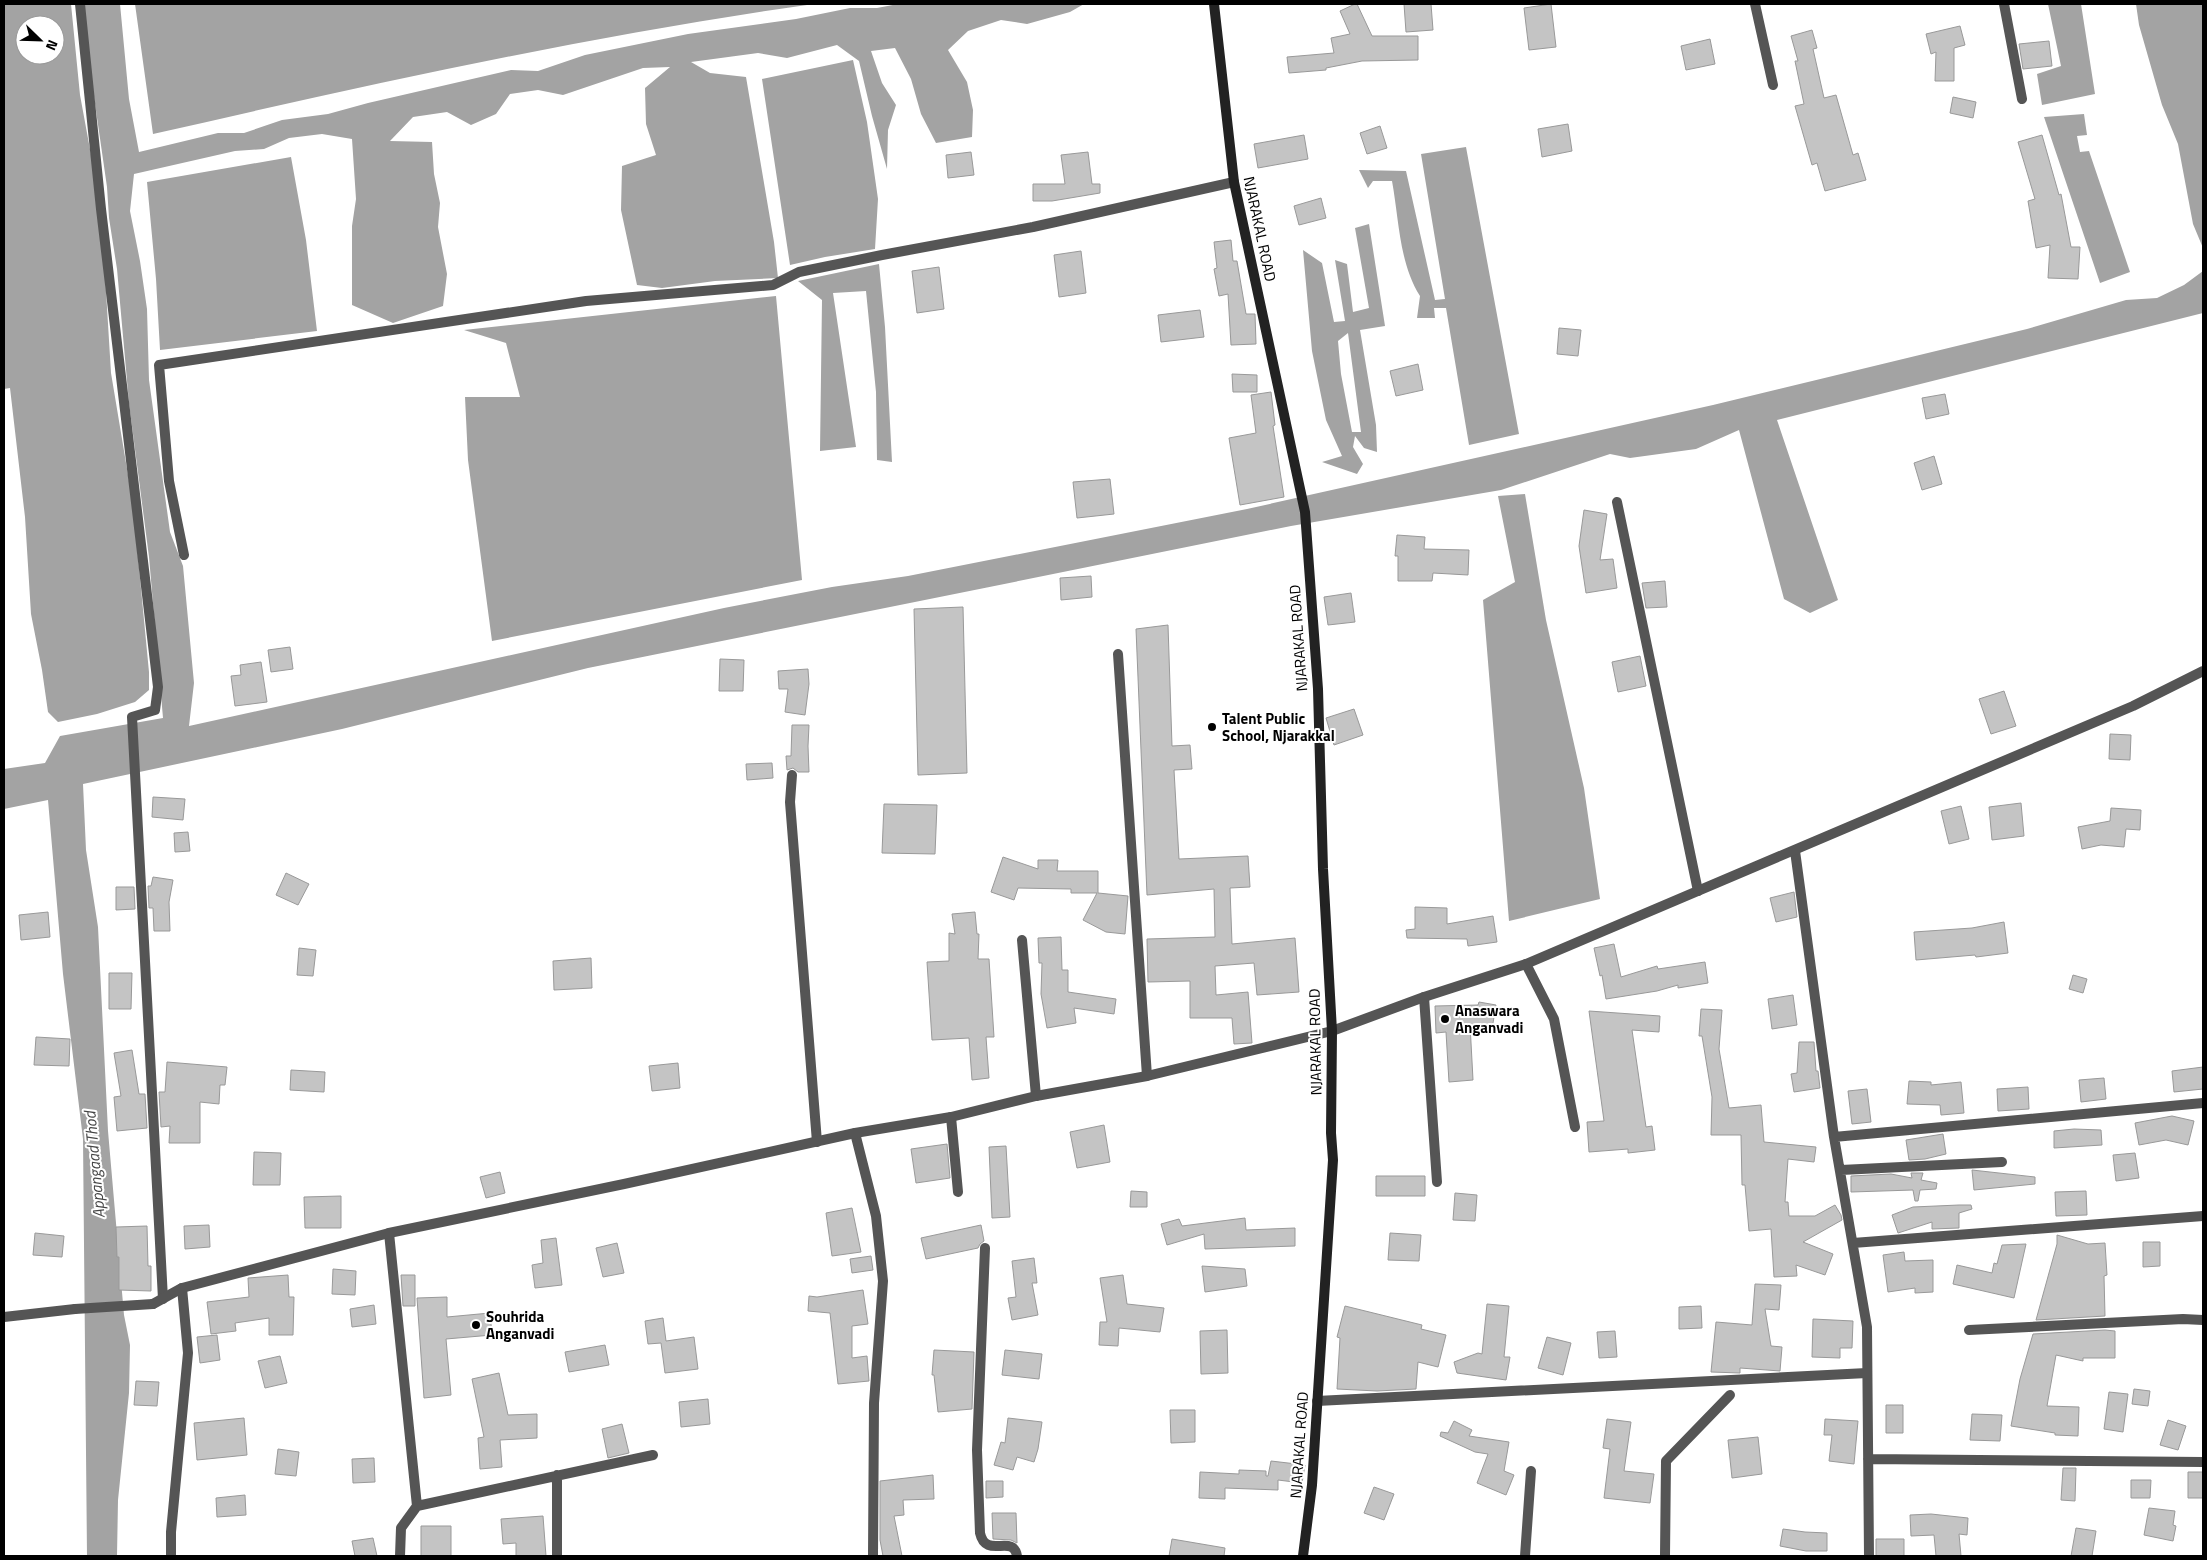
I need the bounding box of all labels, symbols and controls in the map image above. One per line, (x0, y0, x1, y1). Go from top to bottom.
north arrow (15, 15, 65, 65)
text: N (41, 37, 64, 54)
street label: NJARAKAL ROAD (1238, 174, 1282, 284)
street label: NJARAKAL ROAD (1283, 584, 1313, 692)
place label: Talent Public School, Njarakkal (1222, 707, 1335, 747)
marker: Talent Public School, Njarakkal (1206, 721, 1218, 733)
street label: NJARAKAL ROAD (1303, 988, 1327, 1096)
place label: Anaswara Anganvadi (1455, 999, 1523, 1039)
marker: Anaswara Anganvadi (1439, 1013, 1451, 1025)
water label: Appangaad Thod (77, 1109, 111, 1219)
place label: Souhrida Anganvadi (486, 1305, 554, 1345)
marker: Souhrida Anganvadi (470, 1319, 482, 1331)
street label: NJARAKAL ROAD (1284, 1391, 1314, 1499)

